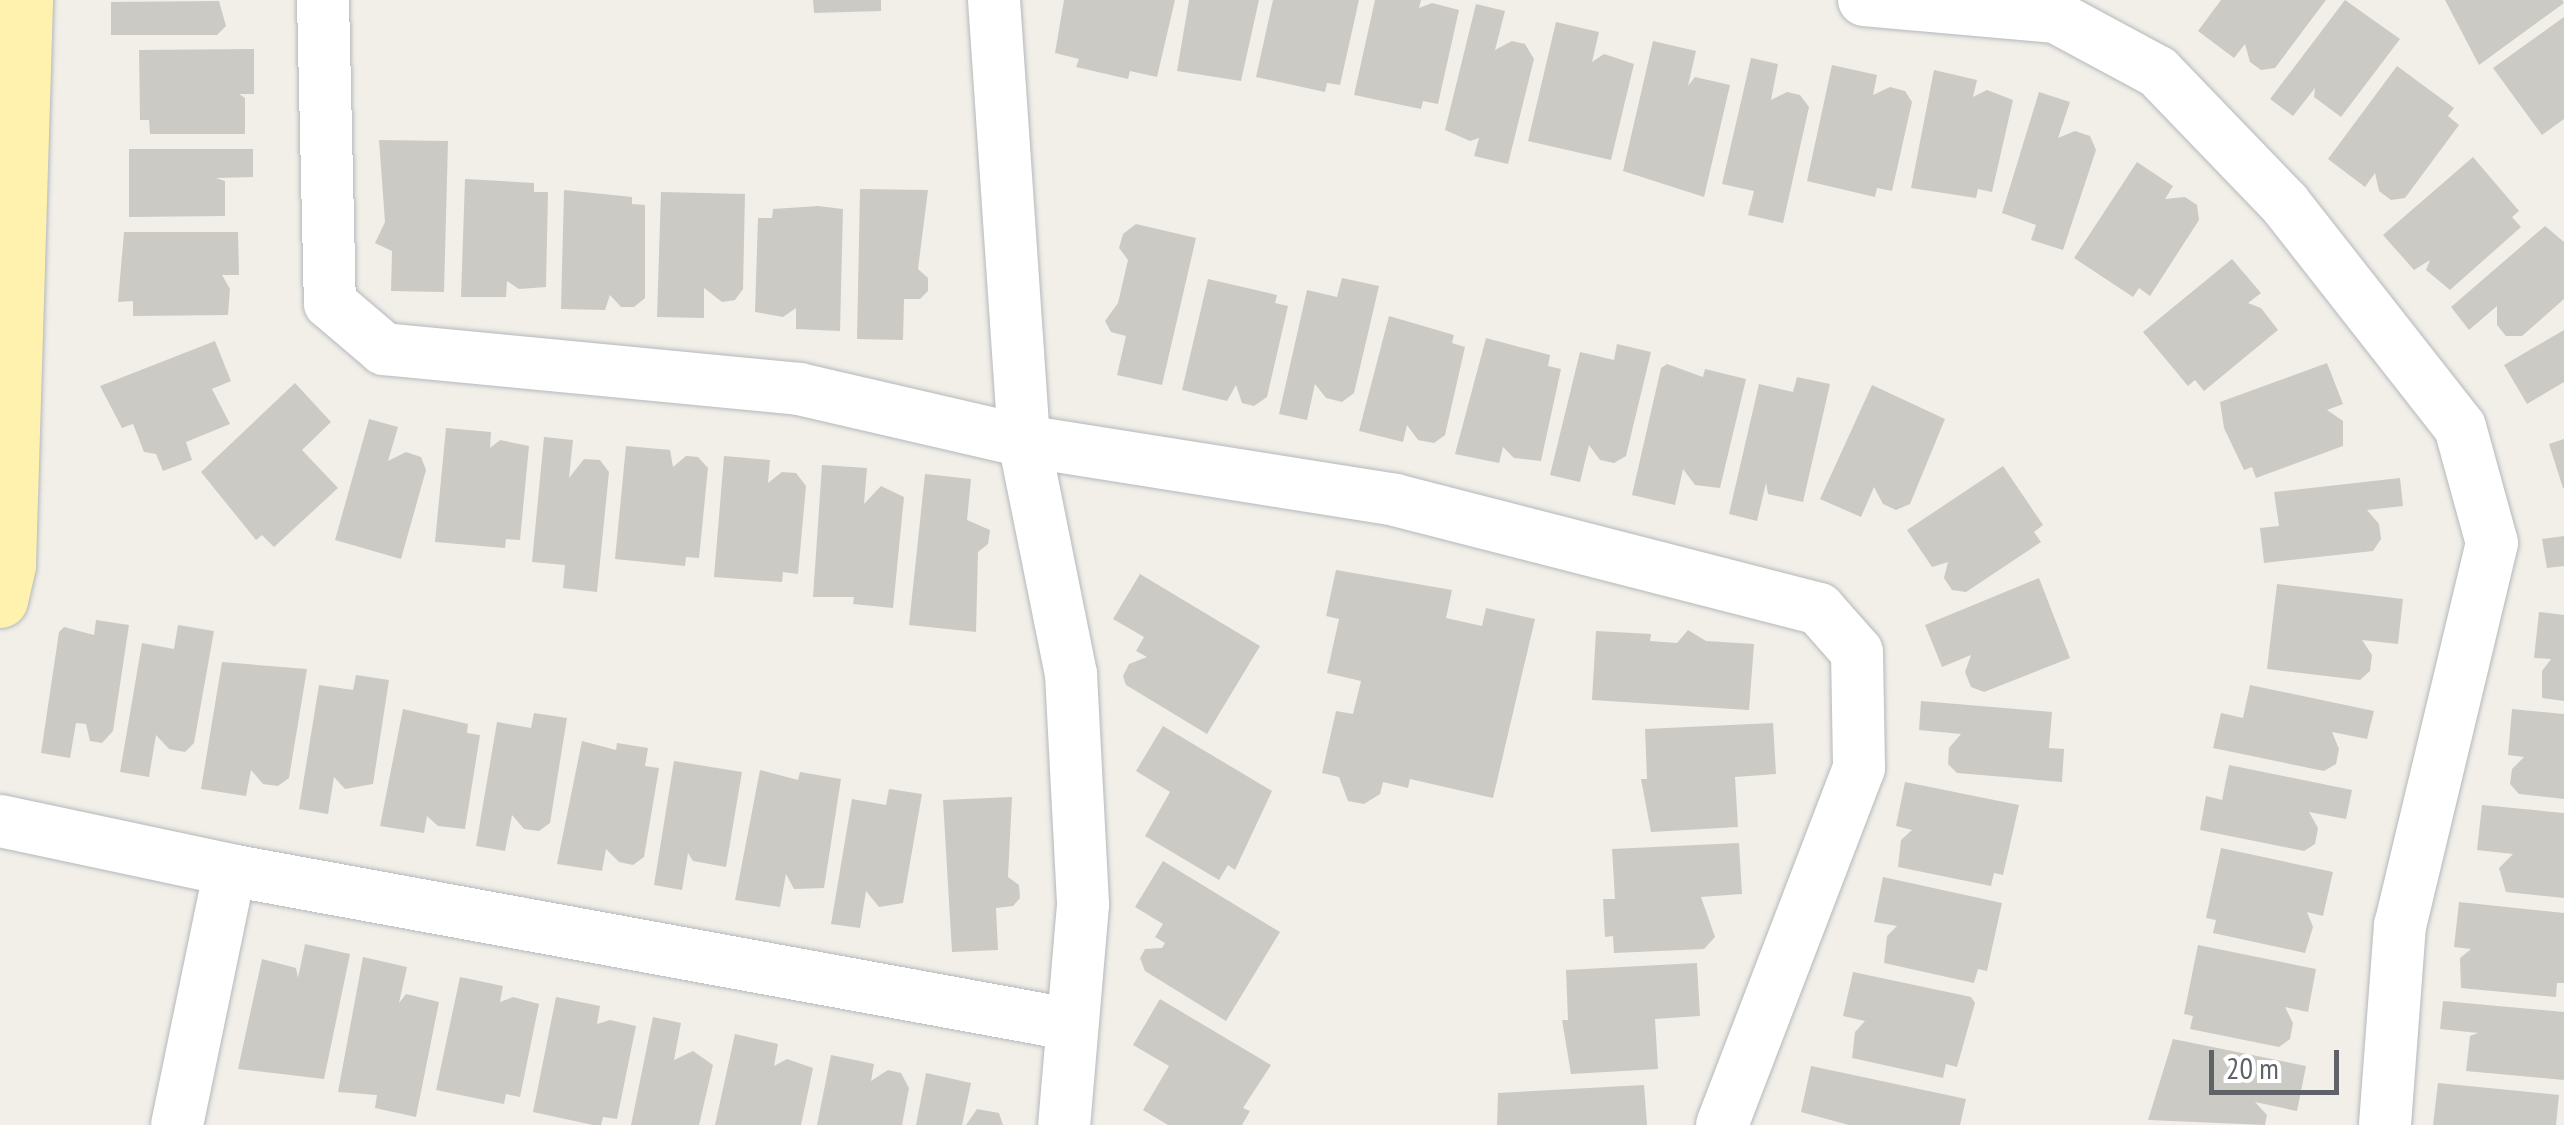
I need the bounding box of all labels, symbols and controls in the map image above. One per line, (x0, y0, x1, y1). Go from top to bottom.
scale bar (2214, 1030, 2344, 1092)
text: 20 m (2226, 1048, 2279, 1087)

